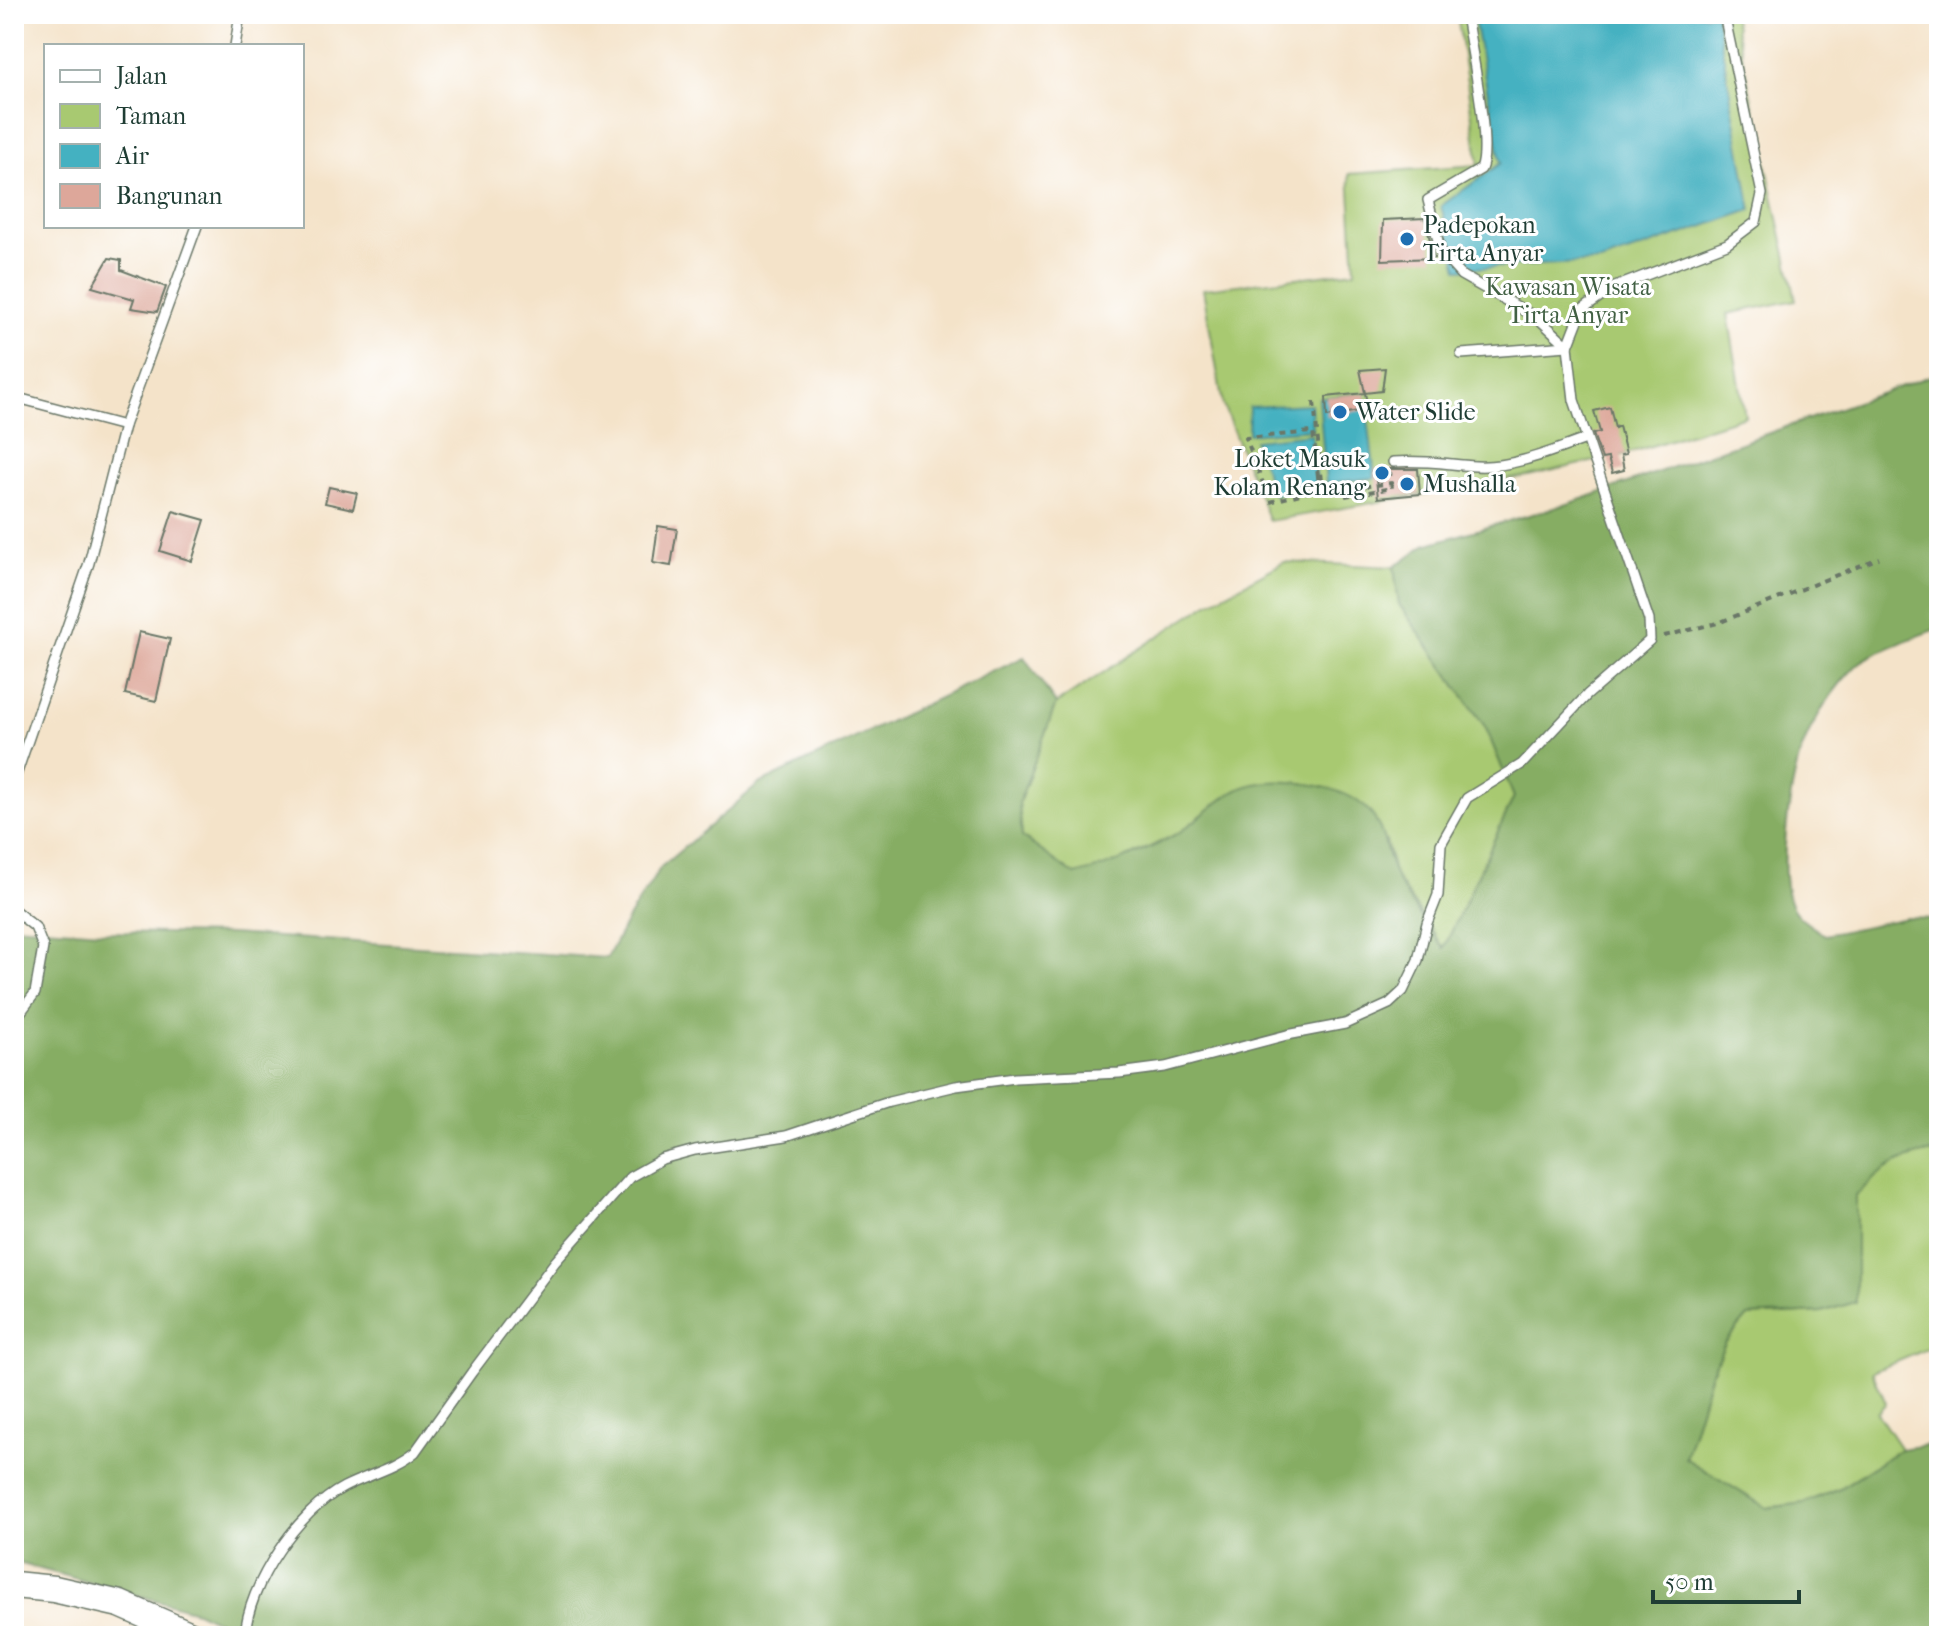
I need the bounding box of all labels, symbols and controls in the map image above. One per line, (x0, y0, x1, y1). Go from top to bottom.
legend (44, 44, 304, 228)
text: Jalan (114, 62, 167, 90)
text: Taman (116, 102, 186, 130)
text: Air (115, 142, 150, 170)
text: Bangunan (116, 182, 222, 210)
place label: Padepokan Tirta Anyar (1423, 211, 1544, 267)
marker: Padepokan Tirta Anyar (1398, 230, 1416, 248)
park label: Kawasan Wisata Tirta Anyar (1485, 273, 1652, 329)
place label: Water Slide (1355, 398, 1476, 426)
marker: Water Slide (1331, 403, 1349, 421)
place label: Loket Masuk Kolam Renang (1213, 445, 1367, 501)
marker: Loket Masuk Kolam Renang (1373, 464, 1391, 482)
place label: Mushalla (1423, 470, 1517, 498)
marker: Mushalla (1398, 475, 1416, 493)
scale bar (1653, 1554, 1799, 1604)
text: 50 m (1665, 1568, 1714, 1596)

